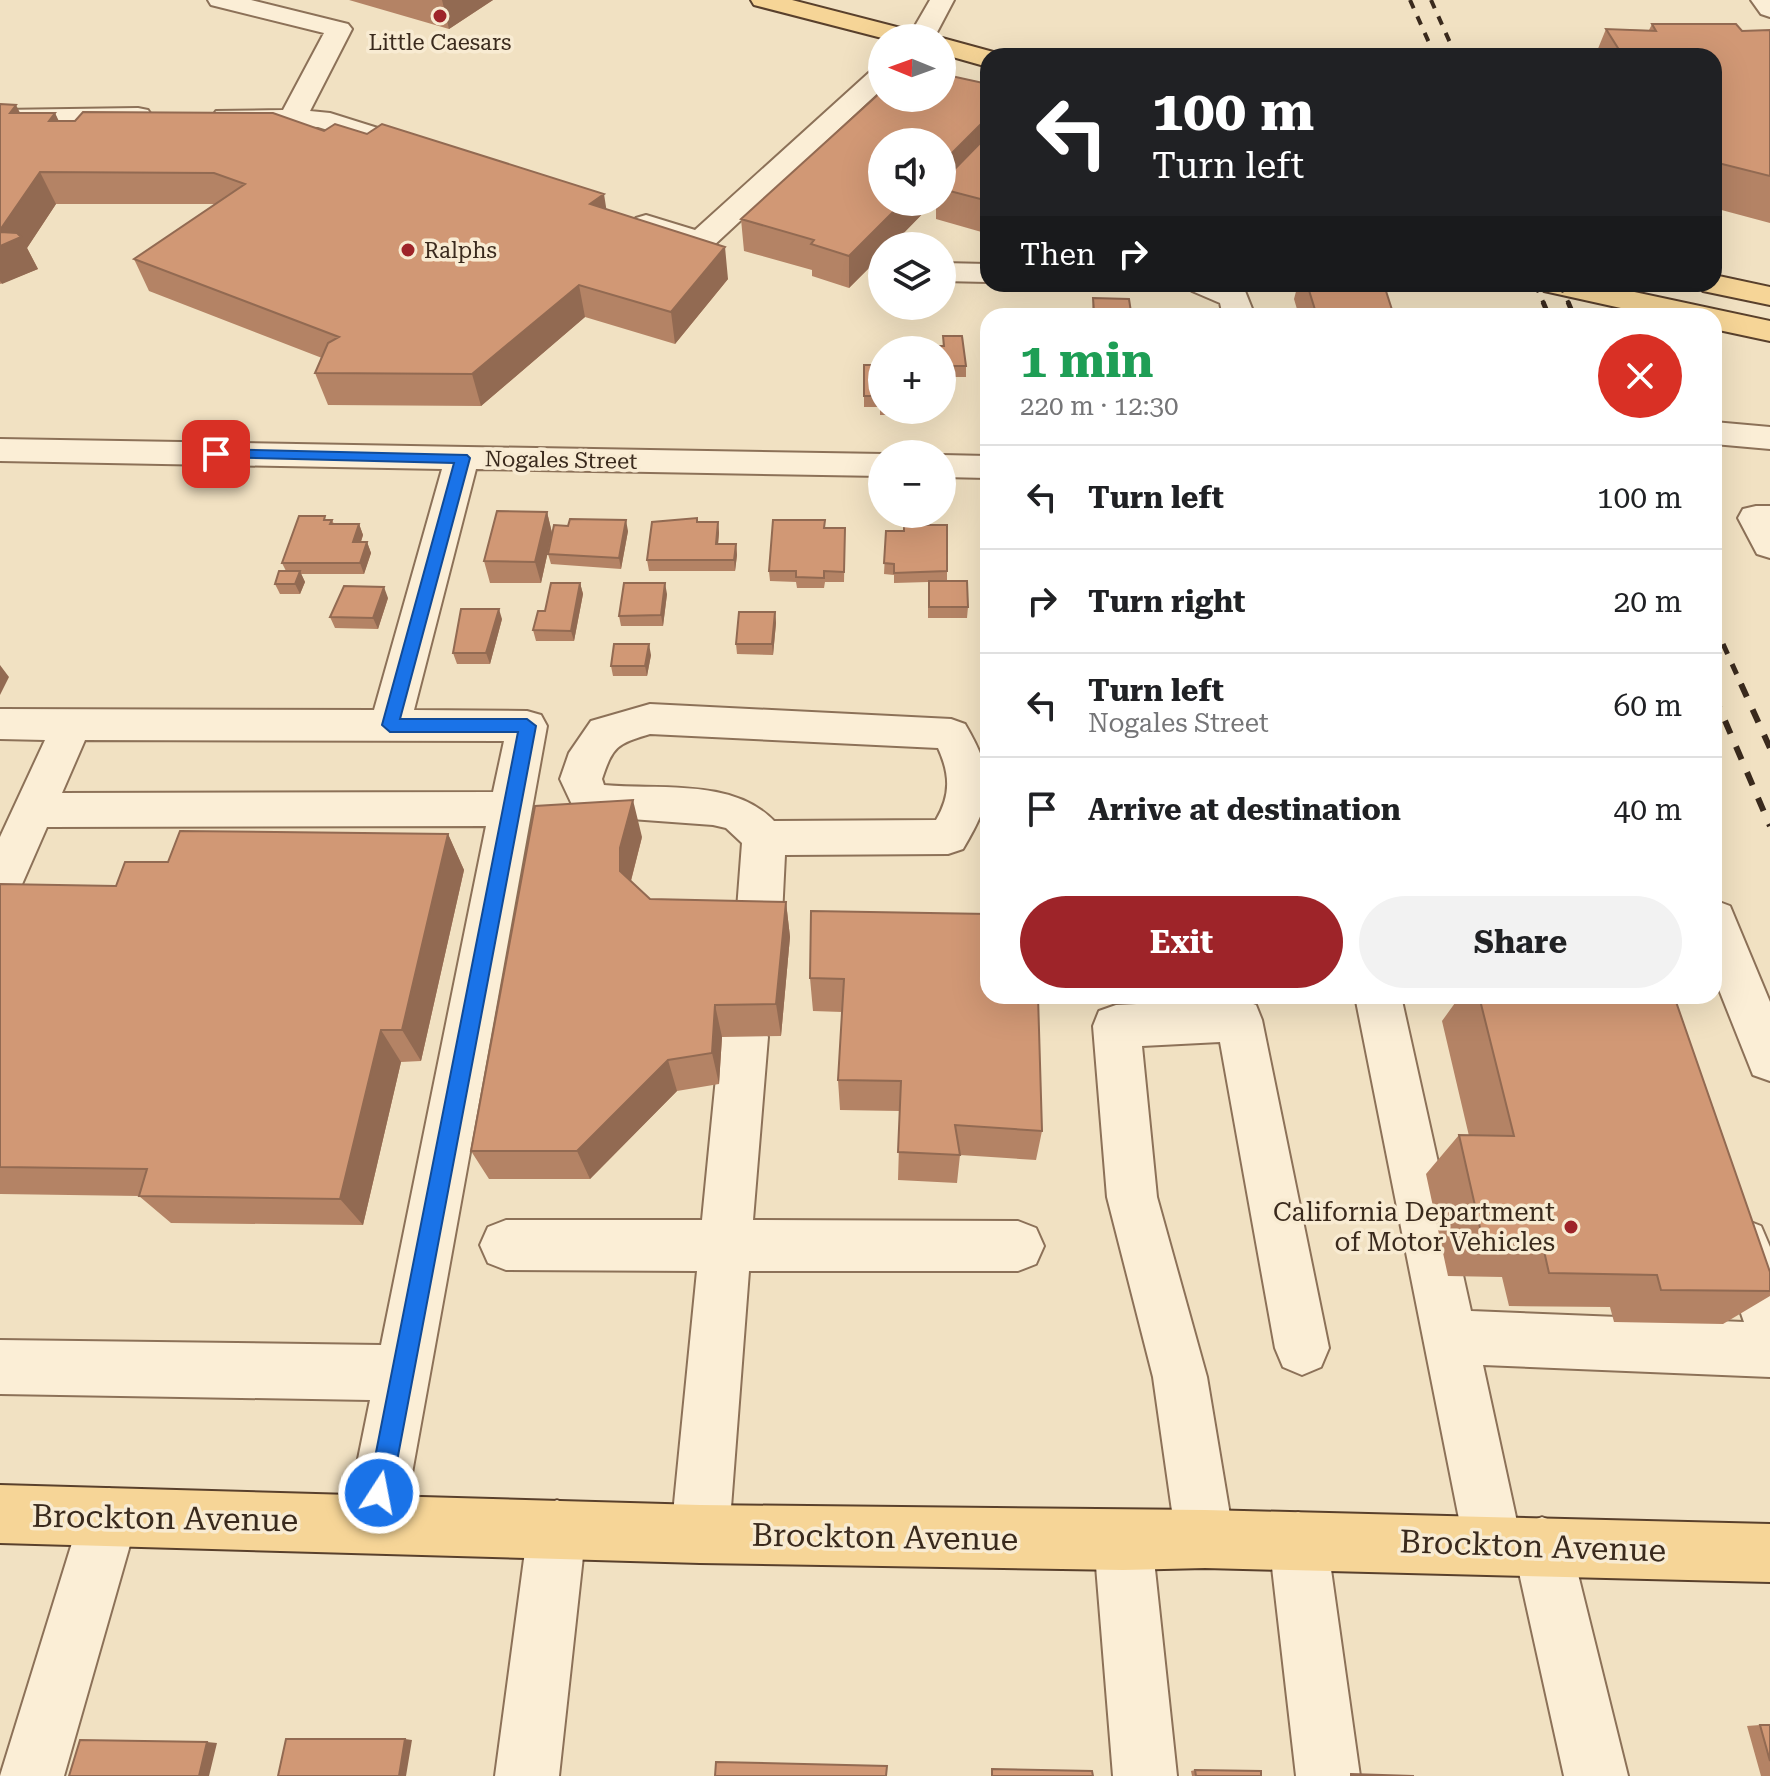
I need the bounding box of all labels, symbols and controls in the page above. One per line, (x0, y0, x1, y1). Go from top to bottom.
marker: Little Caesars (431, 7, 449, 25)
north arrow (868, 24, 956, 112)
map controls (868, 24, 956, 528)
place label: Little Caesars (368, 30, 512, 55)
text: 100 m (1152, 78, 1314, 144)
icon: left (1020, 80, 1124, 184)
button: sound (868, 128, 956, 216)
text: Turn left (1152, 145, 1304, 187)
button: layers (868, 232, 956, 320)
icon: right (1111, 232, 1155, 276)
text: Then (1020, 237, 1095, 272)
place label: Ralphs (424, 238, 497, 263)
marker: Ralphs (399, 241, 417, 259)
text: 1 min (1020, 333, 1153, 389)
button: close (1598, 334, 1682, 418)
button: + (868, 336, 956, 424)
text: 220 m · 12:30 (1020, 391, 1179, 421)
pin (182, 420, 250, 488)
icon: arrive (194, 432, 238, 476)
button: − (868, 440, 956, 528)
street label: Nogales Street (484, 446, 638, 474)
icon: left (1020, 475, 1064, 519)
text: Turn left (1088, 480, 1224, 515)
text: 100 m (1597, 480, 1682, 515)
icon: right (1020, 579, 1064, 623)
text: Turn right (1088, 584, 1245, 619)
text: 20 m (1613, 584, 1682, 619)
text: Turn left (1088, 673, 1224, 708)
icon: left (1020, 683, 1064, 727)
text: 60 m (1613, 688, 1682, 723)
text: Nogales Street (1088, 708, 1269, 738)
icon: arrive (1020, 787, 1064, 831)
text: Arrive at destination (1088, 792, 1401, 827)
text: 40 m (1613, 792, 1682, 827)
button: Exit (1020, 896, 1343, 988)
button: Share (1359, 896, 1682, 988)
place label: California Department of Motor Vehicles (1273, 1197, 1555, 1257)
marker: California Department of Motor Vehicles (1562, 1218, 1580, 1236)
position arrow (337, 1451, 421, 1535)
street label: Brockton Avenue (31, 1497, 299, 1539)
street label: Brockton Avenue (751, 1516, 1019, 1558)
street label: Brockton Avenue (1399, 1522, 1667, 1570)

